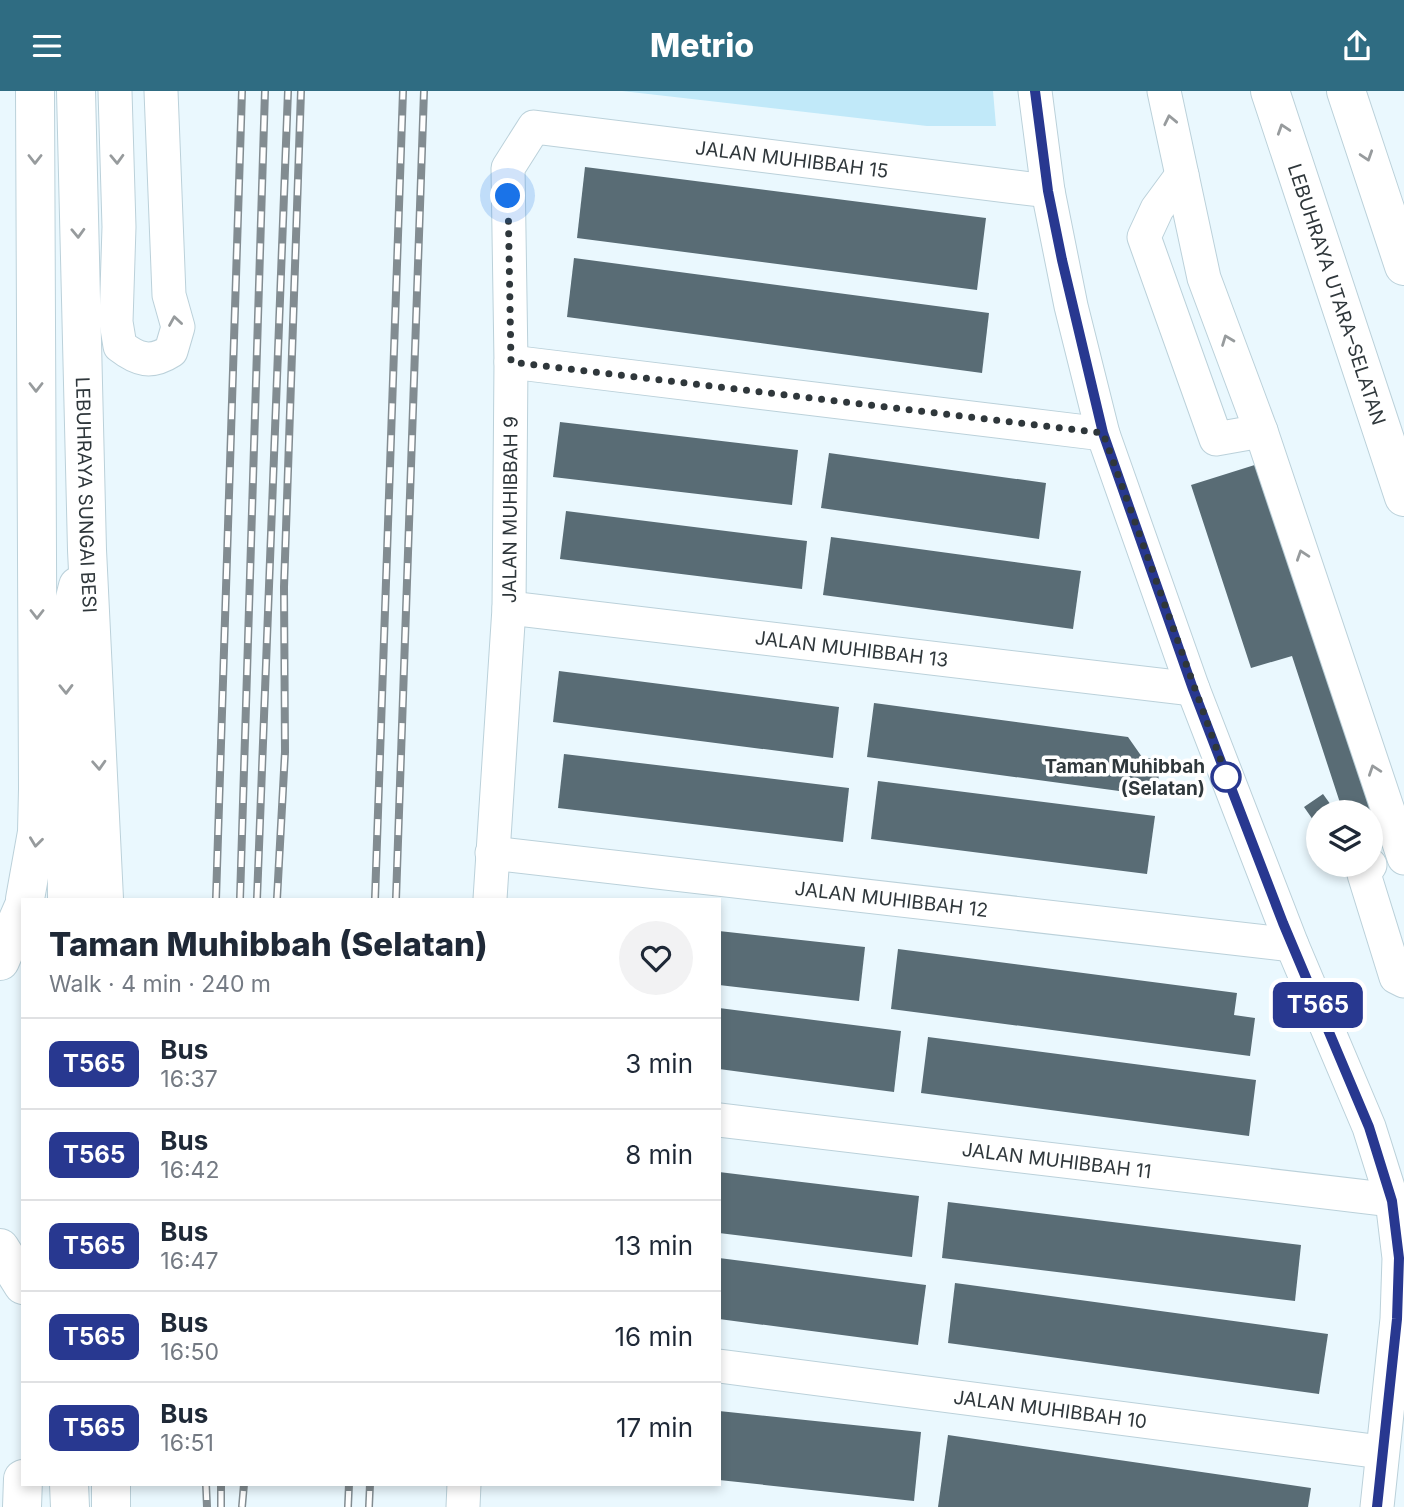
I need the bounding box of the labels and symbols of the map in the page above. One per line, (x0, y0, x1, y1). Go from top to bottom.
one-way arrow (1164, 114, 1179, 126)
one-way arrow (1277, 124, 1291, 136)
street label: JALAN MUHIBBAH 15 (694, 136, 890, 183)
one-way arrow (1359, 149, 1373, 161)
one-way arrow (27, 154, 43, 165)
one-way arrow (110, 154, 125, 165)
street label: LEBUHRAYA UTARA–SELATAN (1283, 161, 1391, 428)
your location (490, 178, 525, 213)
one-way arrow (71, 228, 86, 239)
one-way arrow (167, 315, 182, 327)
one-way arrow (1221, 334, 1235, 346)
street label: LEBUHRAYA SUNGAI BESI (71, 377, 102, 613)
one-way arrow (28, 382, 44, 392)
street label: JALAN MUHIBBAH 9 (498, 416, 522, 603)
one-way arrow (1296, 549, 1310, 561)
one-way arrow (29, 609, 45, 620)
street label: JALAN MUHIBBAH 13 (754, 626, 950, 671)
one-way arrow (58, 684, 73, 695)
place label: Taman Muhibbah (Selatan) (1044, 755, 1205, 800)
one-way arrow (91, 760, 106, 771)
marker: Taman Muhibbah (Selatan) (1211, 762, 1241, 792)
one-way arrow (1368, 765, 1382, 777)
one-way arrow (29, 836, 44, 847)
street label: JALAN MUHIBBAH 12 (793, 876, 989, 921)
line badge: T565 (1269, 982, 1367, 1028)
street label: JALAN MUHIBBAH 11 (961, 1137, 1153, 1183)
street label: JALAN MUHIBBAH 10 (952, 1385, 1148, 1433)

